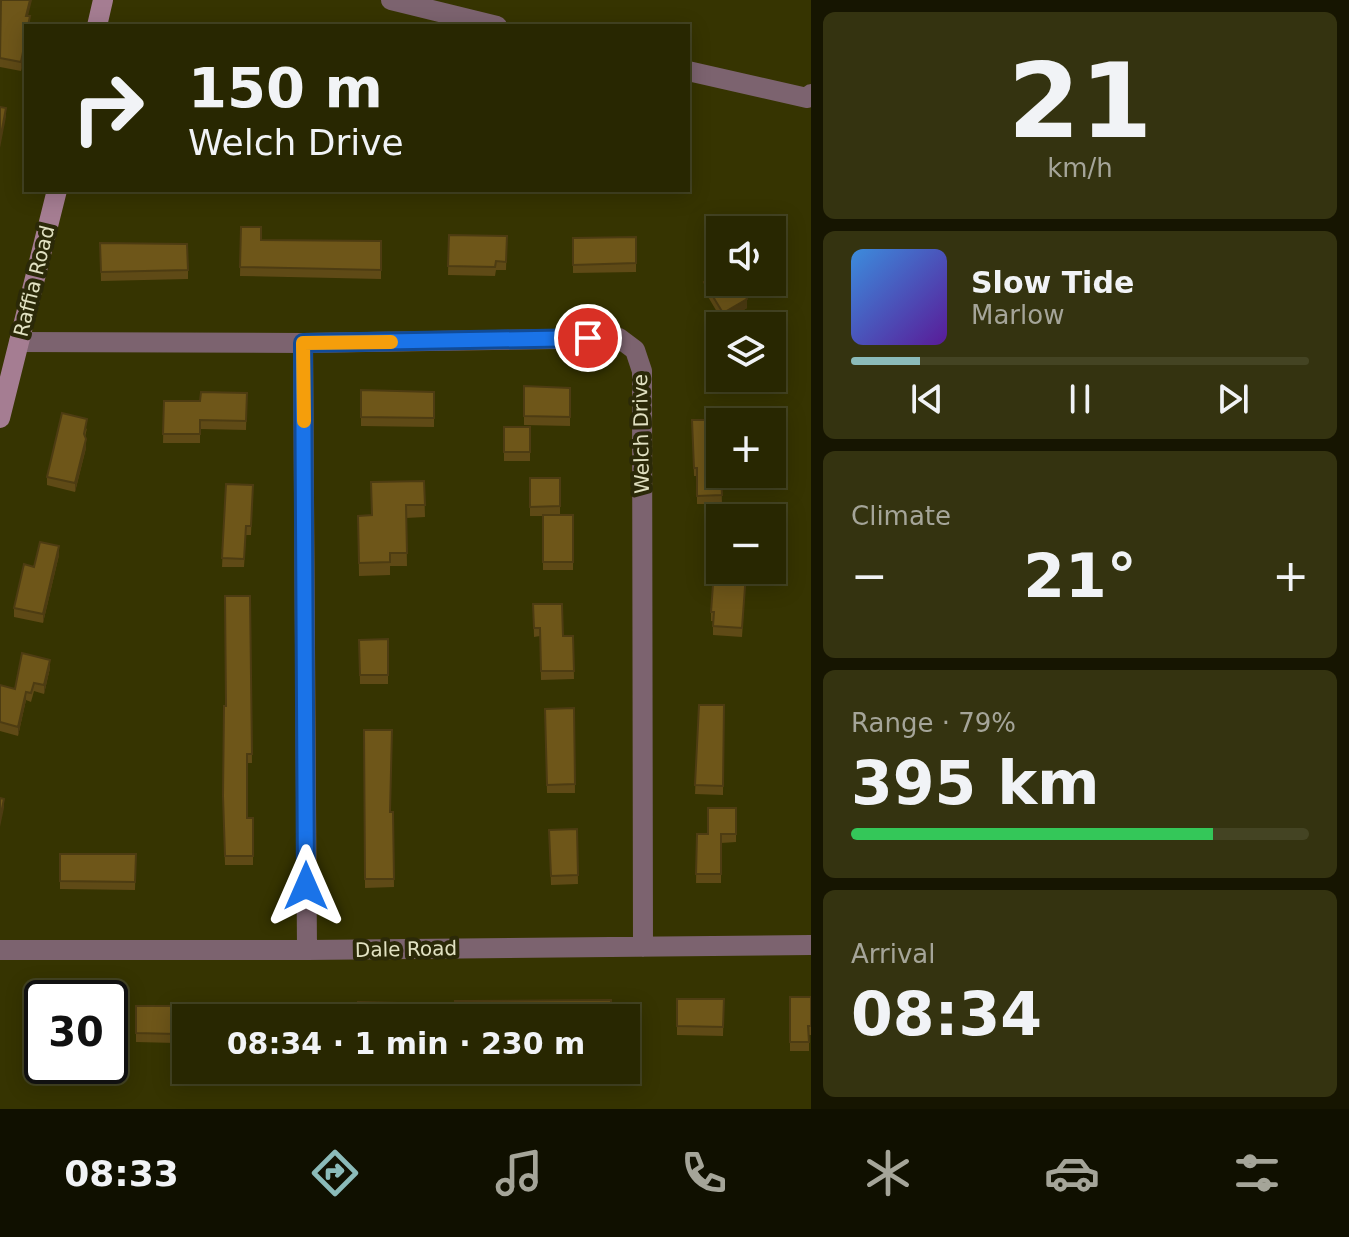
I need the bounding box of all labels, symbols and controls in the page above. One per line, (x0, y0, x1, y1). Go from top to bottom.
text: 21 (1008, 40, 1152, 162)
text: 150 m (188, 55, 383, 120)
icon: right (56, 56, 160, 160)
text: Welch Drive (188, 122, 404, 163)
text: km/h (1047, 153, 1113, 183)
map controls (706, 216, 786, 584)
button: sound (706, 216, 786, 296)
street label: Raffia Road (9, 223, 59, 339)
text: Slow Tide (971, 265, 1134, 300)
text: Marlow (971, 300, 1064, 330)
pin (554, 304, 622, 372)
button: layers (706, 312, 786, 392)
icon: arrive (566, 316, 610, 360)
street label: Welch Drive (628, 374, 654, 494)
icon: previous (905, 377, 949, 421)
icon: pause (1058, 377, 1102, 421)
icon: next (1211, 377, 1255, 421)
button: + (706, 408, 786, 488)
text: Climate (851, 501, 951, 531)
button: − (706, 504, 786, 584)
text: 21° (1023, 541, 1137, 611)
text: − (851, 550, 888, 601)
text: + (1272, 550, 1309, 601)
text: Range · 79% (851, 708, 1016, 738)
text: 395 km (851, 748, 1100, 818)
position arrow (264, 844, 348, 928)
street label: Dale Road (355, 936, 457, 962)
text: Arrival (851, 939, 935, 969)
text: 08:34 (851, 979, 1042, 1049)
speed limit sign: 30 (24, 980, 128, 1084)
text: 08:34 · 1 min · 230 m (227, 1026, 585, 1061)
icon: directions (307, 1145, 363, 1201)
icon: music (491, 1145, 547, 1201)
icon: phone (676, 1145, 732, 1201)
icon: climate (860, 1145, 916, 1201)
icon: car (1044, 1145, 1100, 1201)
icon: filters (1229, 1145, 1285, 1201)
text: 08:33 (64, 1153, 179, 1194)

